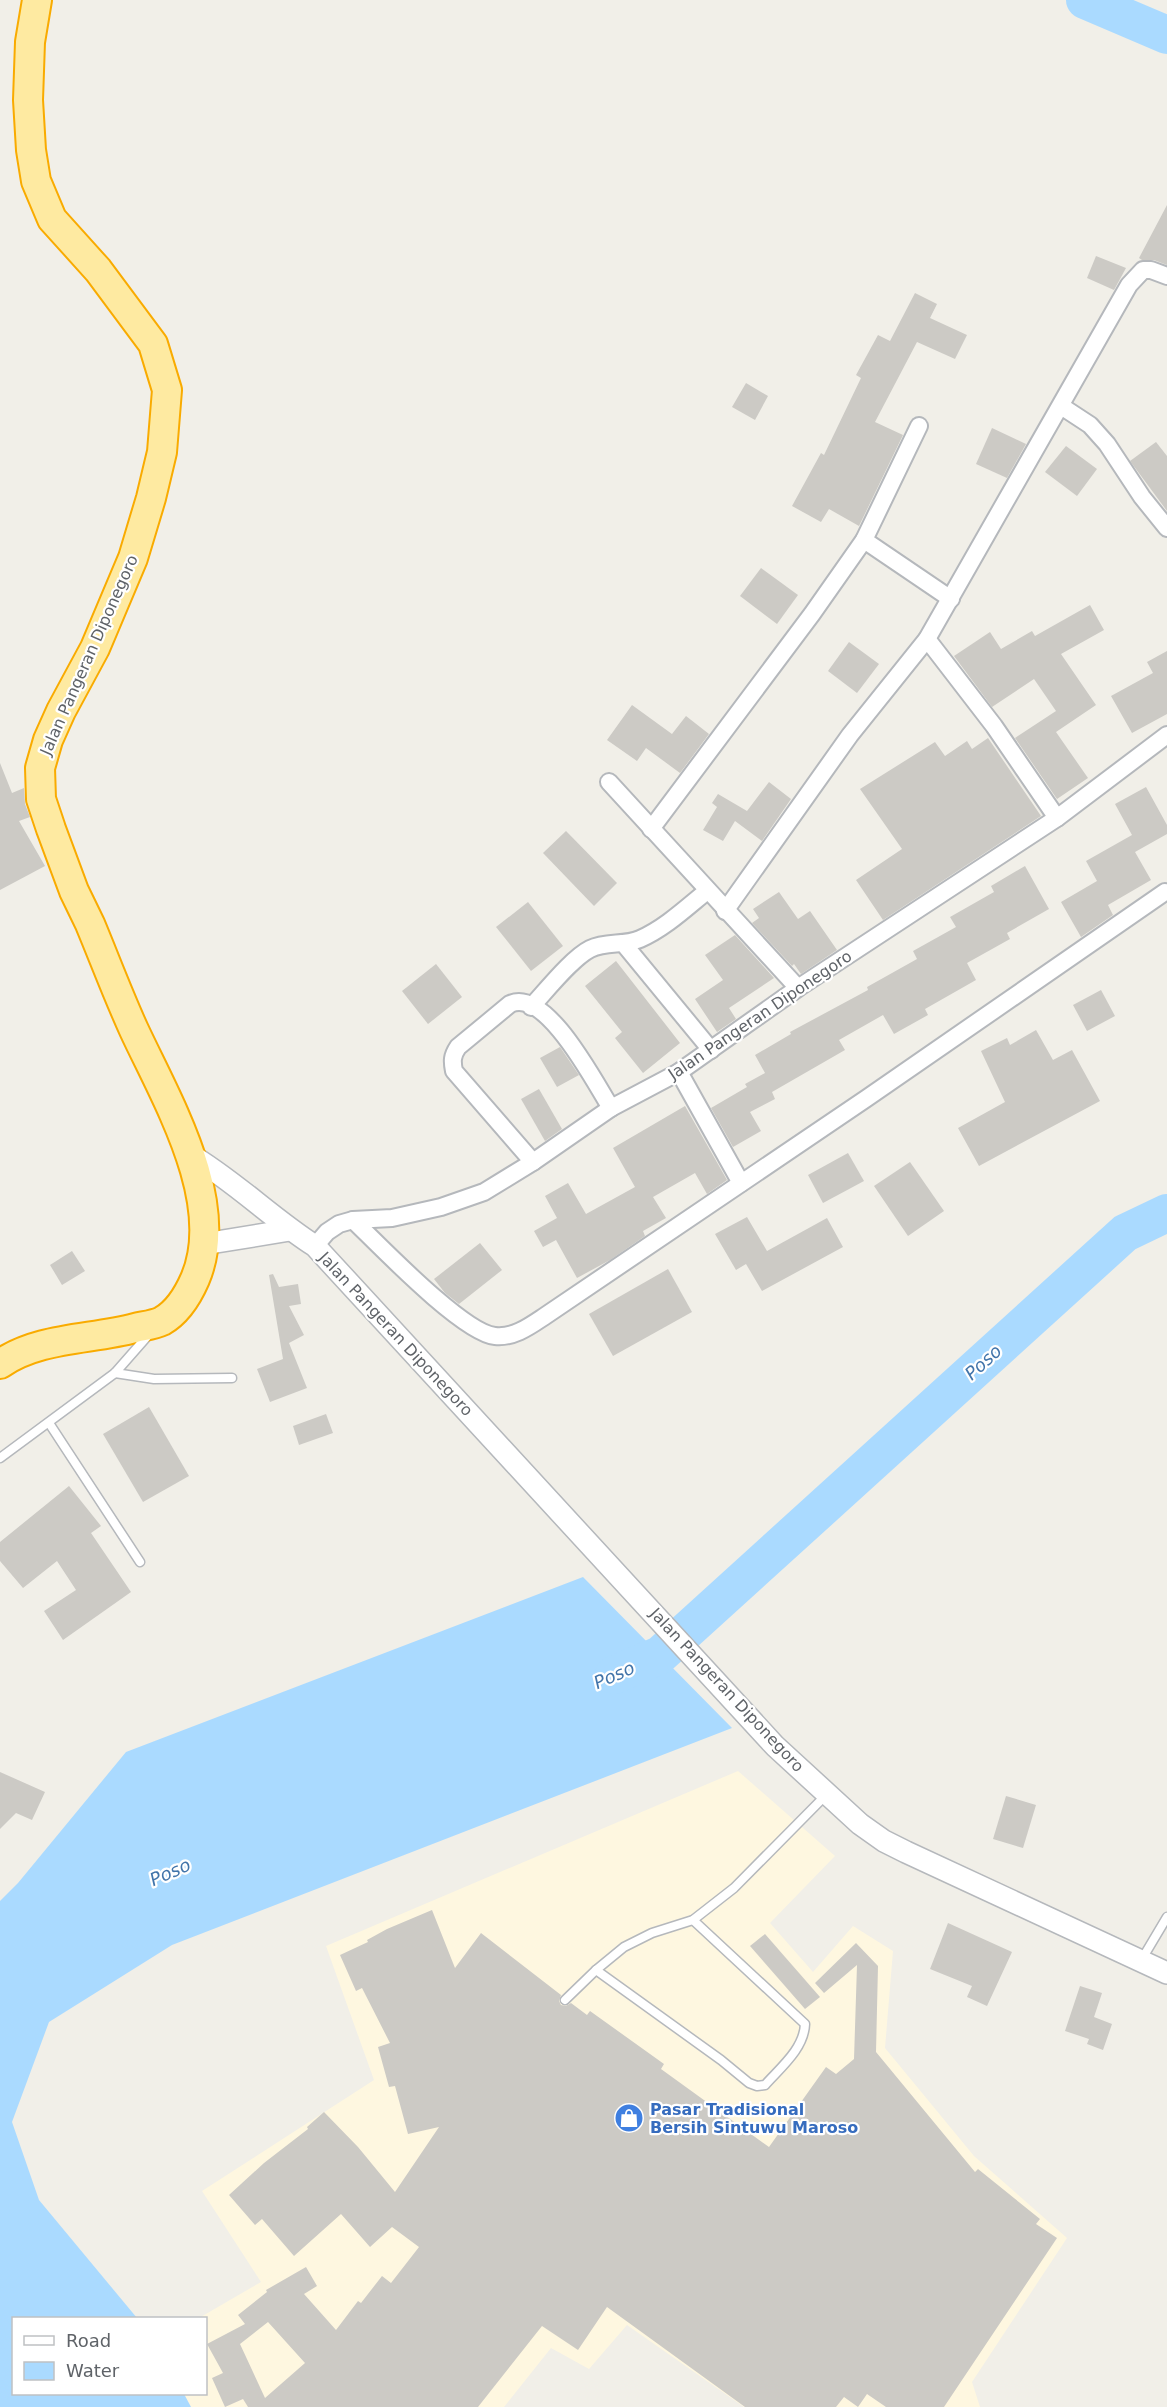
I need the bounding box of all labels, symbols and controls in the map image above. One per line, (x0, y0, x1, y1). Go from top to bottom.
street label: Jalan Pangeran Diponegoro (36, 552, 142, 759)
street label: Jalan Pangeran Diponegoro (664, 946, 855, 1084)
street label: Jalan Pangeran Diponegoro (314, 1247, 477, 1420)
water label: Poso (960, 1340, 1006, 1384)
street label: Jalan Pangeran Diponegoro (645, 1603, 808, 1776)
water label: Poso (590, 1657, 638, 1693)
water label: Poso (146, 1854, 194, 1890)
place label: Pasar Tradisional Bersih Sintuwu Maroso (650, 2100, 858, 2137)
shop icon: Pasar Tradisional Bersih Sintuwu Maroso (613, 2102, 645, 2134)
legend (12, 2317, 207, 2395)
text: Road (66, 2330, 111, 2351)
text: Water (66, 2360, 120, 2381)

